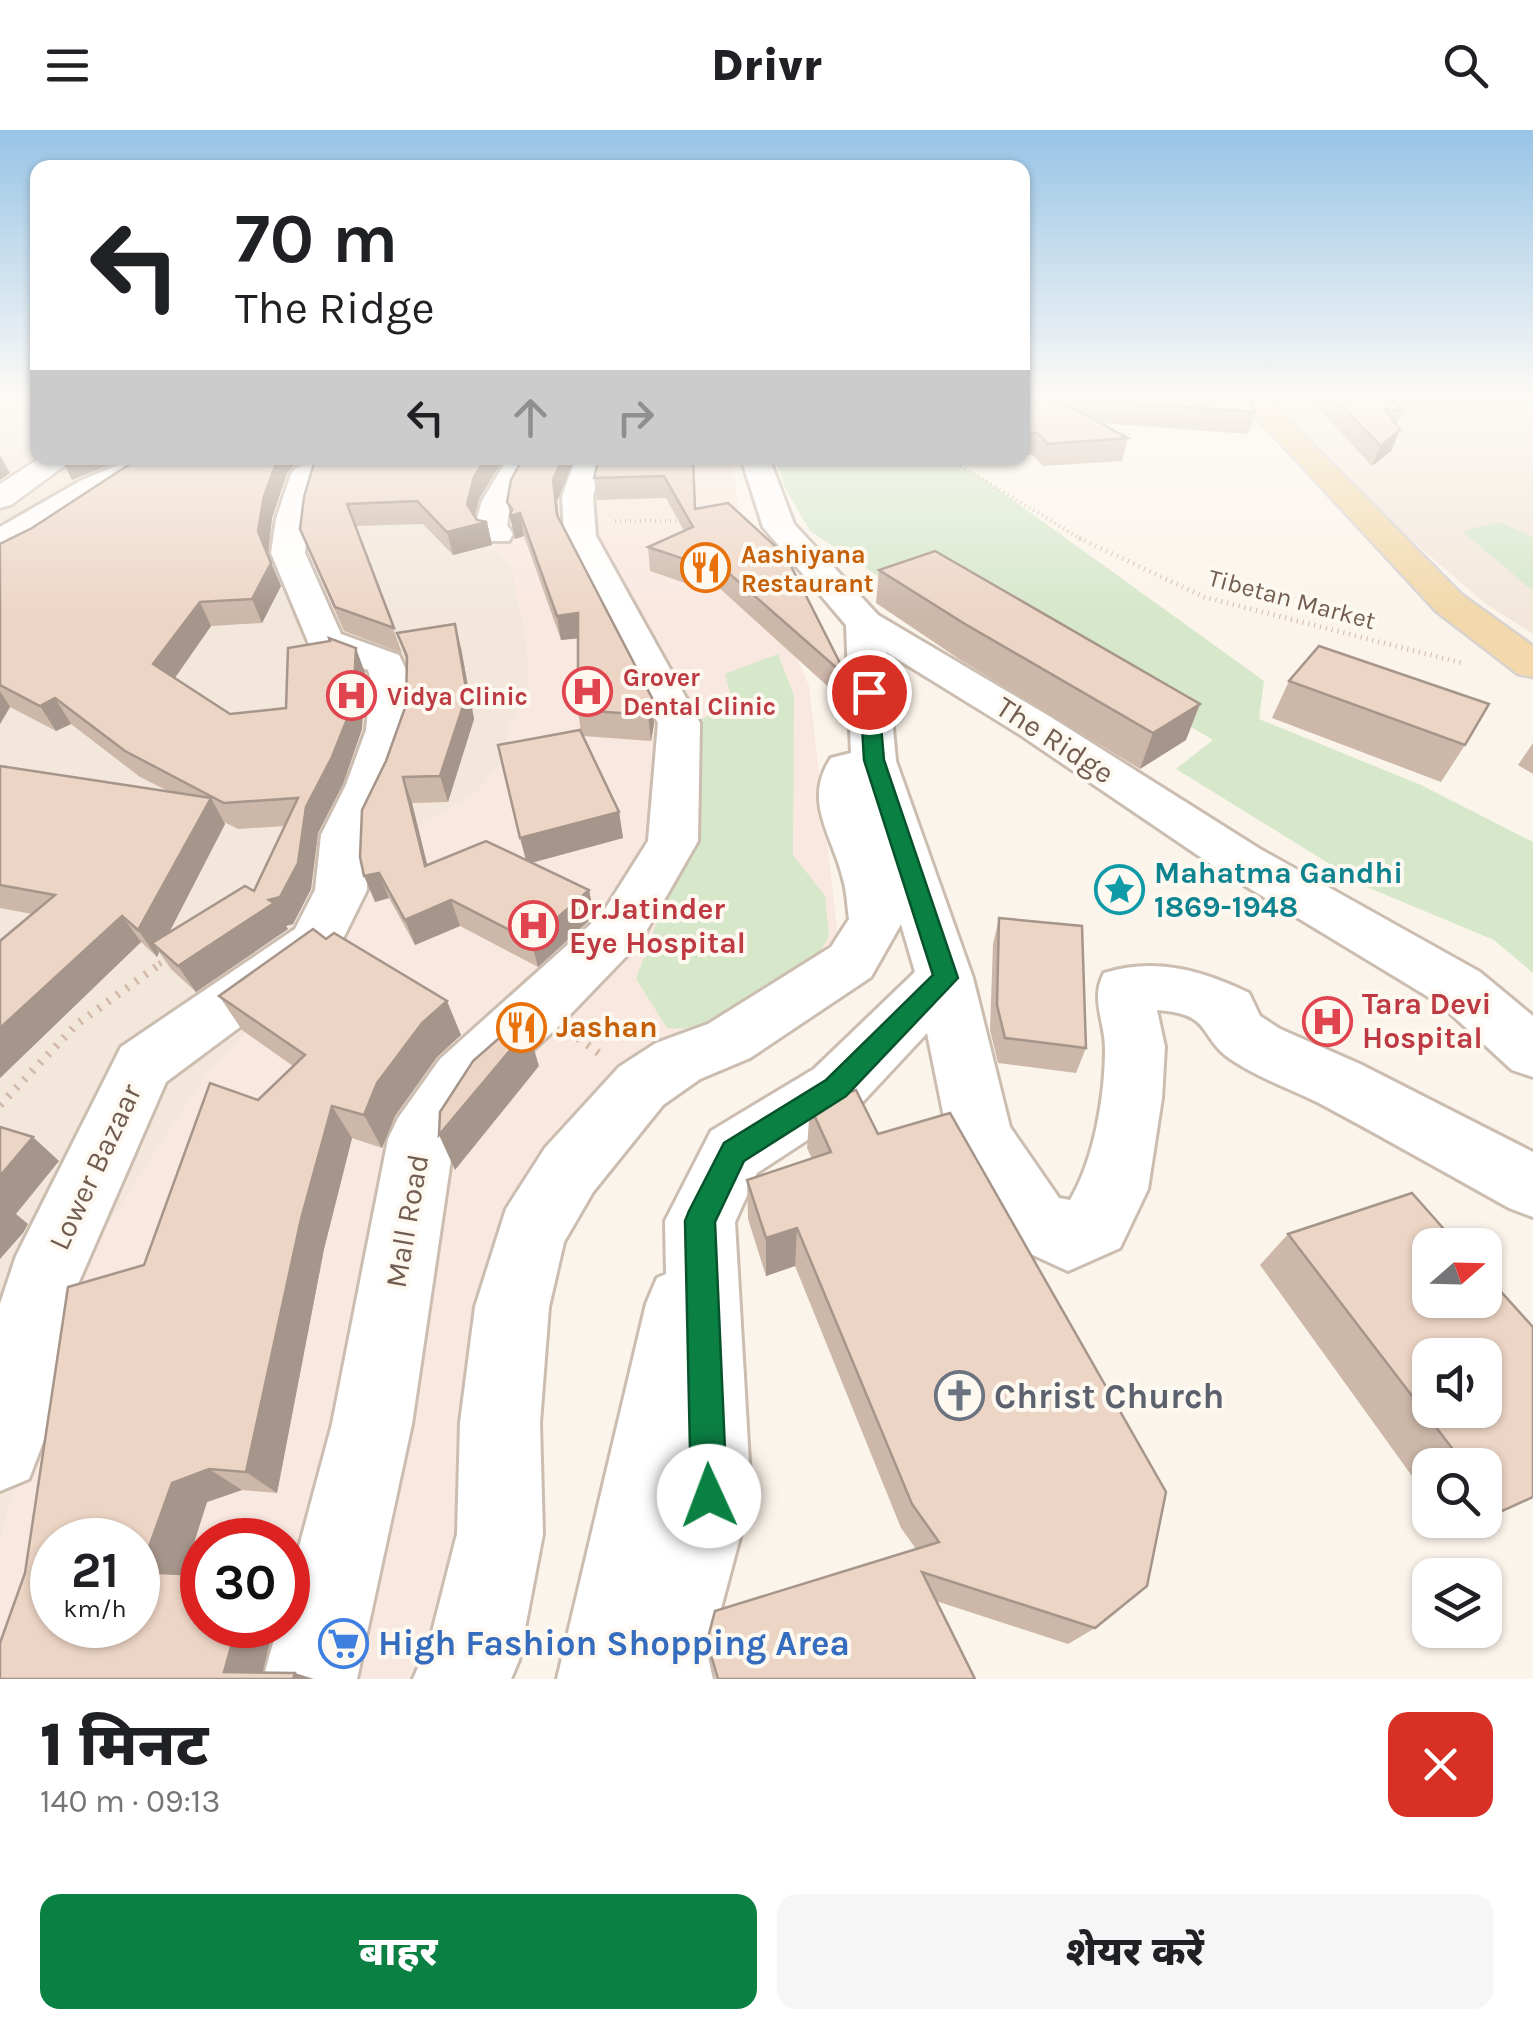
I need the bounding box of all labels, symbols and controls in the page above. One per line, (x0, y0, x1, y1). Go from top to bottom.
icon: menu (40, 38, 95, 93)
icon: search (1438, 38, 1493, 93)
text: Drivr (711, 39, 822, 91)
text: 70 m (235, 198, 398, 280)
icon: left (70, 200, 200, 330)
text: The Ridge (235, 282, 435, 334)
icon: left (398, 390, 453, 445)
icon: ahead (503, 390, 558, 445)
icon: right (608, 390, 663, 445)
place label: Aashiyana Restaurant (741, 540, 874, 598)
restaurant icon: Aashiyana Restaurant (680, 542, 732, 594)
street label: Tibetan Market (1205, 563, 1379, 635)
pin (827, 650, 912, 735)
place label: Grover Dental Clinic (623, 663, 776, 721)
hospital icon: Grover Dental Clinic (562, 665, 614, 717)
icon: arrive (842, 665, 897, 720)
hospital icon: Vidya Clinic (326, 670, 378, 722)
place label: Vidya Clinic (387, 682, 528, 711)
street label: The Ridge (989, 689, 1121, 791)
place label: Mahatma Gandhi 1869-1948 (1154, 855, 1403, 925)
place icon: Mahatma Gandhi 1869-1948 (1093, 864, 1145, 916)
place label: Dr.Jatinder Eye Hospital (569, 891, 746, 961)
hospital icon: Dr.Jatinder Eye Hospital (508, 900, 560, 952)
place label: Tara Devi Hospital (1362, 986, 1491, 1056)
hospital icon: Tara Devi Hospital (1301, 995, 1353, 1047)
restaurant icon: Jashan (495, 1001, 547, 1053)
place label: Jashan (556, 1009, 658, 1045)
street label: Lower Bazaar (41, 1078, 149, 1256)
street label: Mall Road (378, 1151, 436, 1291)
north arrow (1412, 1228, 1502, 1318)
map controls (1412, 1228, 1502, 1648)
button: sound (1412, 1338, 1502, 1428)
church icon: Christ Church (933, 1370, 985, 1422)
place label: Christ Church (994, 1376, 1224, 1417)
position arrow (657, 1444, 761, 1548)
button: search (1412, 1448, 1502, 1538)
speed limit sign: 30 (180, 1518, 310, 1648)
text: 21 (71, 1541, 119, 1600)
button: layers (1412, 1558, 1502, 1648)
text: km/h (63, 1594, 127, 1623)
supermarket icon: High Fashion Shopping Area (317, 1617, 369, 1669)
place label: High Fashion Shopping Area (378, 1623, 850, 1665)
text: 1 मिनट (40, 1710, 208, 1780)
button: close (1388, 1712, 1493, 1817)
text: 140 m · 09:13 (40, 1783, 220, 1820)
button: बाहर (40, 1894, 757, 2009)
button: शेयर करें (777, 1894, 1493, 2009)

